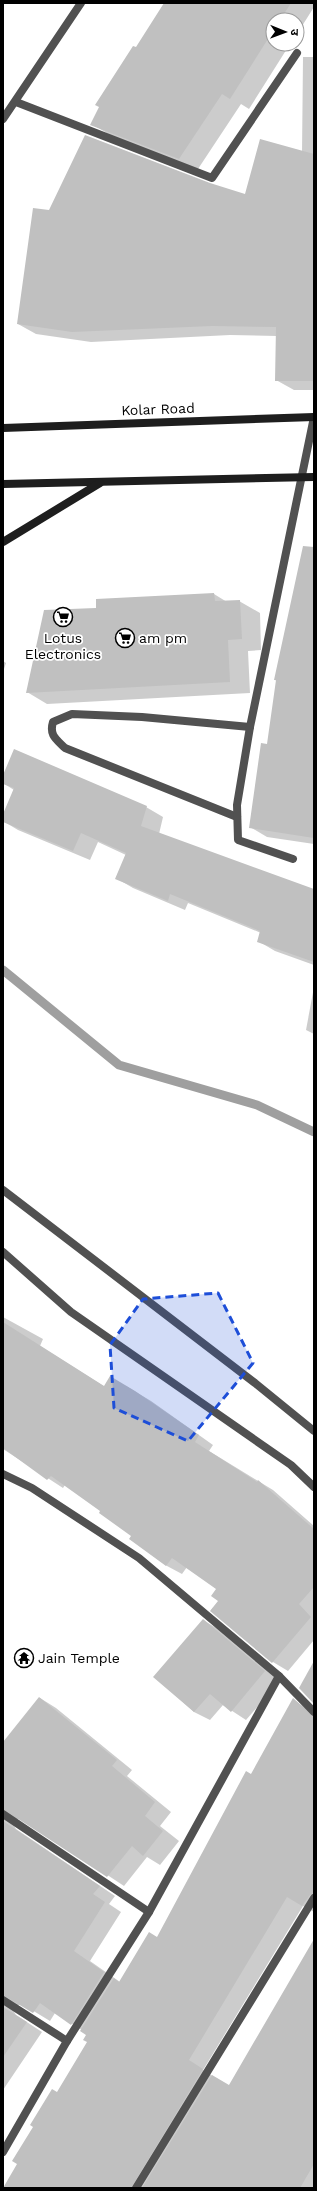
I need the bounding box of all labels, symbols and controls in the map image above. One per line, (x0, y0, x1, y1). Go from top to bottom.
north arrow (265, 12, 305, 52)
text: उ (288, 29, 301, 36)
street label: Kolar Road (121, 400, 195, 418)
supermarket icon: Lotus Electronics (52, 606, 74, 628)
supermarket icon: am pm (114, 627, 136, 649)
place label: Lotus Electronics (25, 630, 101, 662)
place label: am pm (139, 630, 187, 646)
temple icon: Jain Temple (13, 1647, 35, 1669)
place label: Jain Temple (38, 1650, 120, 1666)

